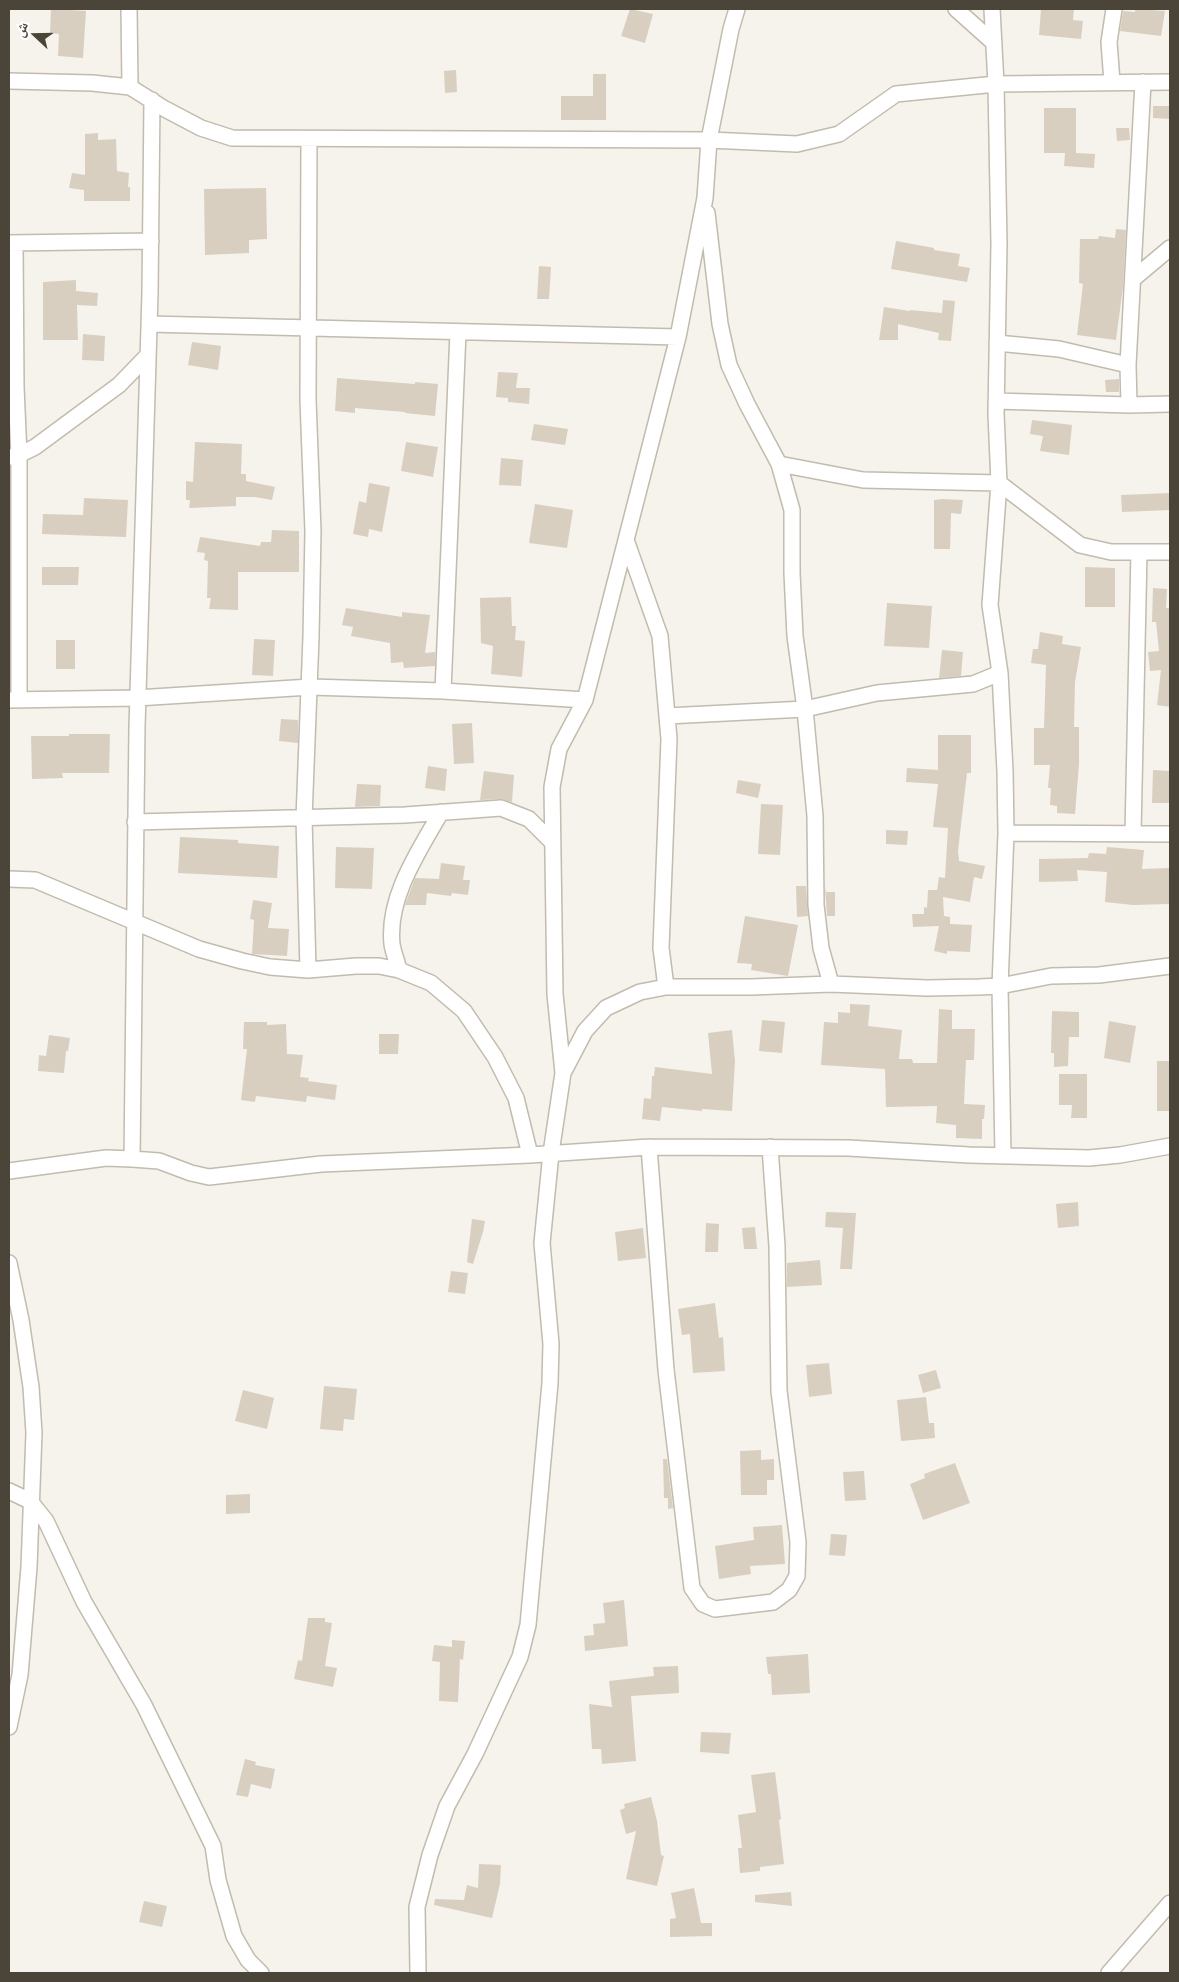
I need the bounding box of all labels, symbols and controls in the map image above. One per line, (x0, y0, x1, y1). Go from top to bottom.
north arrow (10, 10, 60, 60)
text: ش (9, 19, 33, 40)

